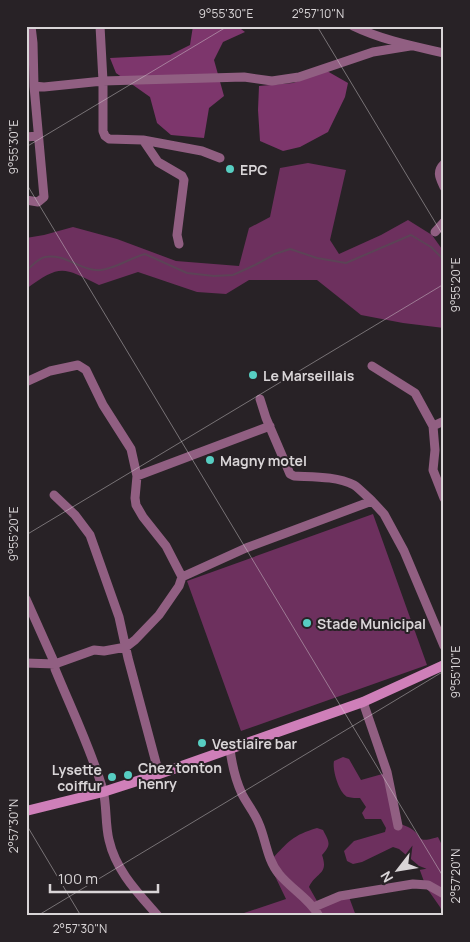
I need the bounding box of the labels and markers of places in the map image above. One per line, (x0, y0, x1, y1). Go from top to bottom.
place label: EPC (240, 160, 267, 179)
marker: EPC (224, 163, 236, 175)
place label: Le Marseillais (263, 366, 355, 385)
marker: Le Marseillais (247, 369, 259, 381)
place label: Magny motel (220, 451, 307, 470)
marker: Magny motel (204, 454, 216, 466)
place label: Stade Municipal (317, 614, 426, 633)
marker: Stade Municipal (301, 617, 313, 629)
place label: Vestiaire bar (212, 734, 297, 753)
marker: Vestiaire bar (196, 737, 208, 749)
place label: Chez tonton henry (138, 758, 222, 793)
place label: Lysette coiffur (52, 760, 102, 795)
marker: Chez tonton henry (122, 769, 134, 781)
marker: Lysette coiffur (106, 771, 118, 783)

